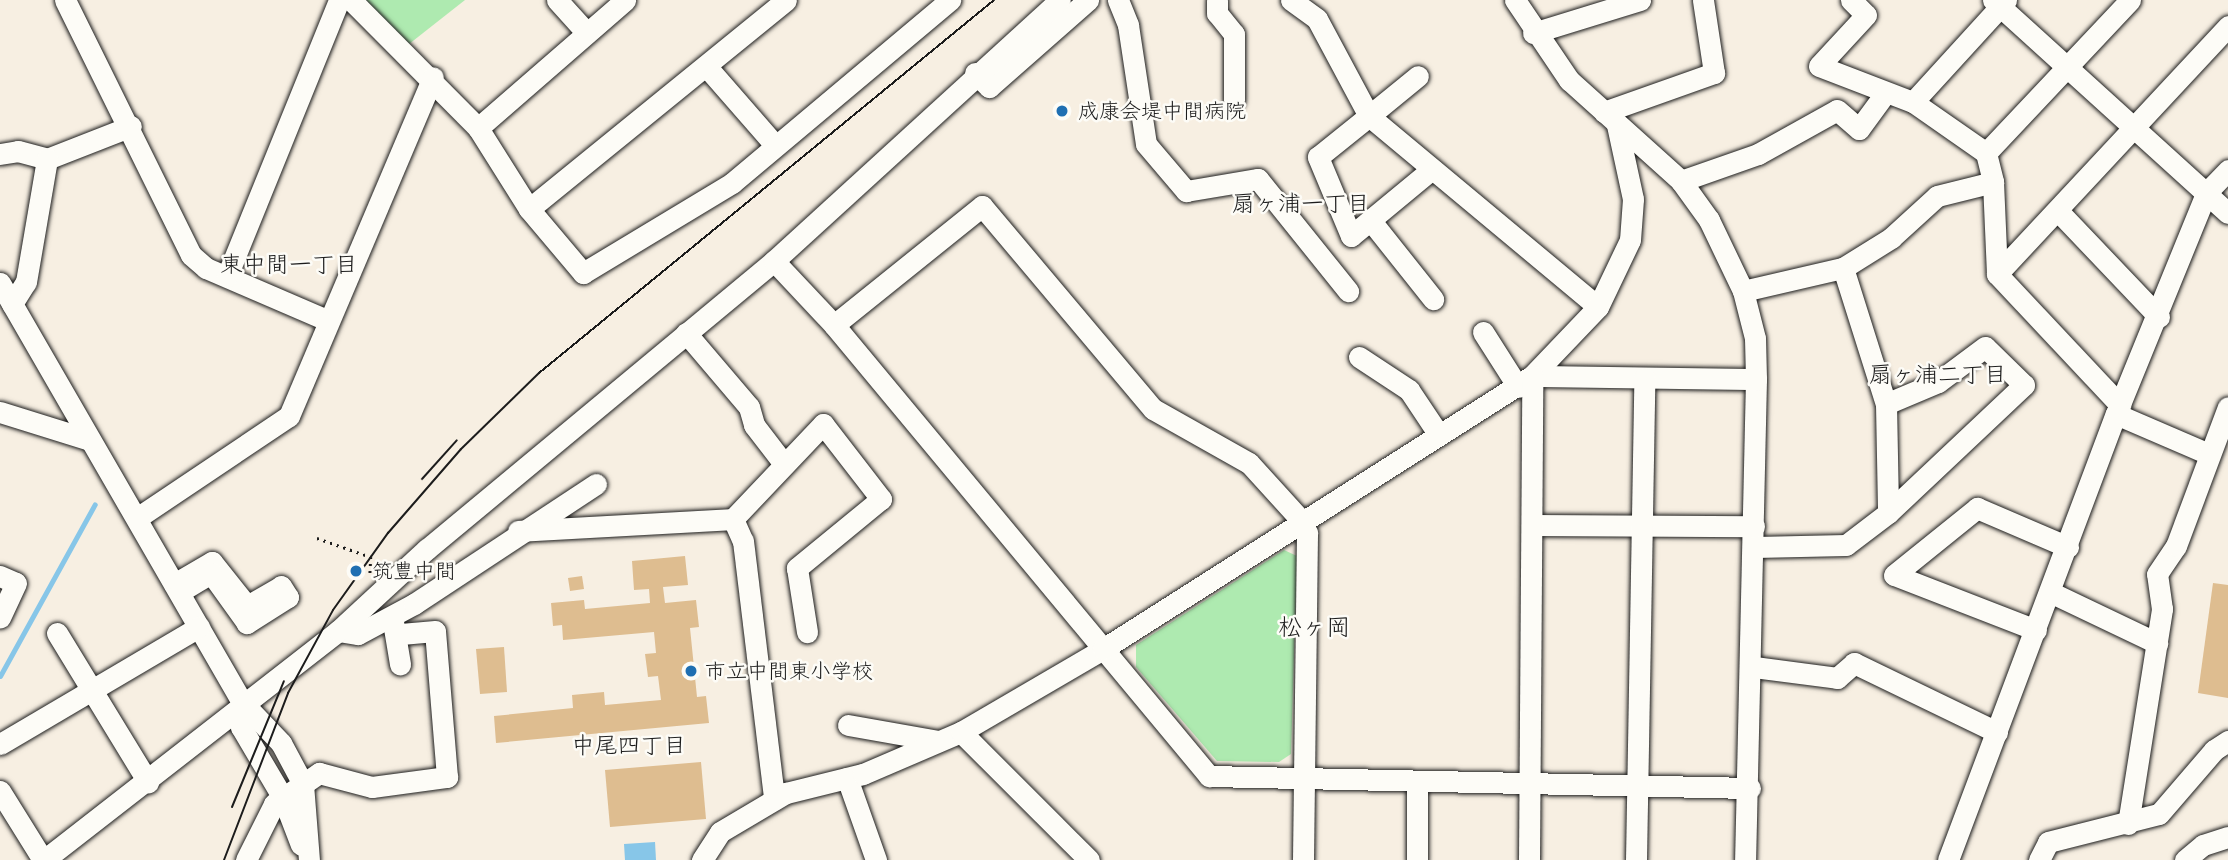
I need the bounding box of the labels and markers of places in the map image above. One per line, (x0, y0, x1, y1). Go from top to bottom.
place label: 成康会堤中間病院 (1078, 98, 1246, 124)
marker: 成康会堤中間病院 (1052, 101, 1072, 121)
place label: 筑豊中間 (372, 558, 456, 584)
marker: 筑豊中間 (346, 561, 366, 581)
place label: 市立中間東小学校 (705, 658, 873, 684)
marker: 市立中間東小学校 (683, 663, 699, 679)

